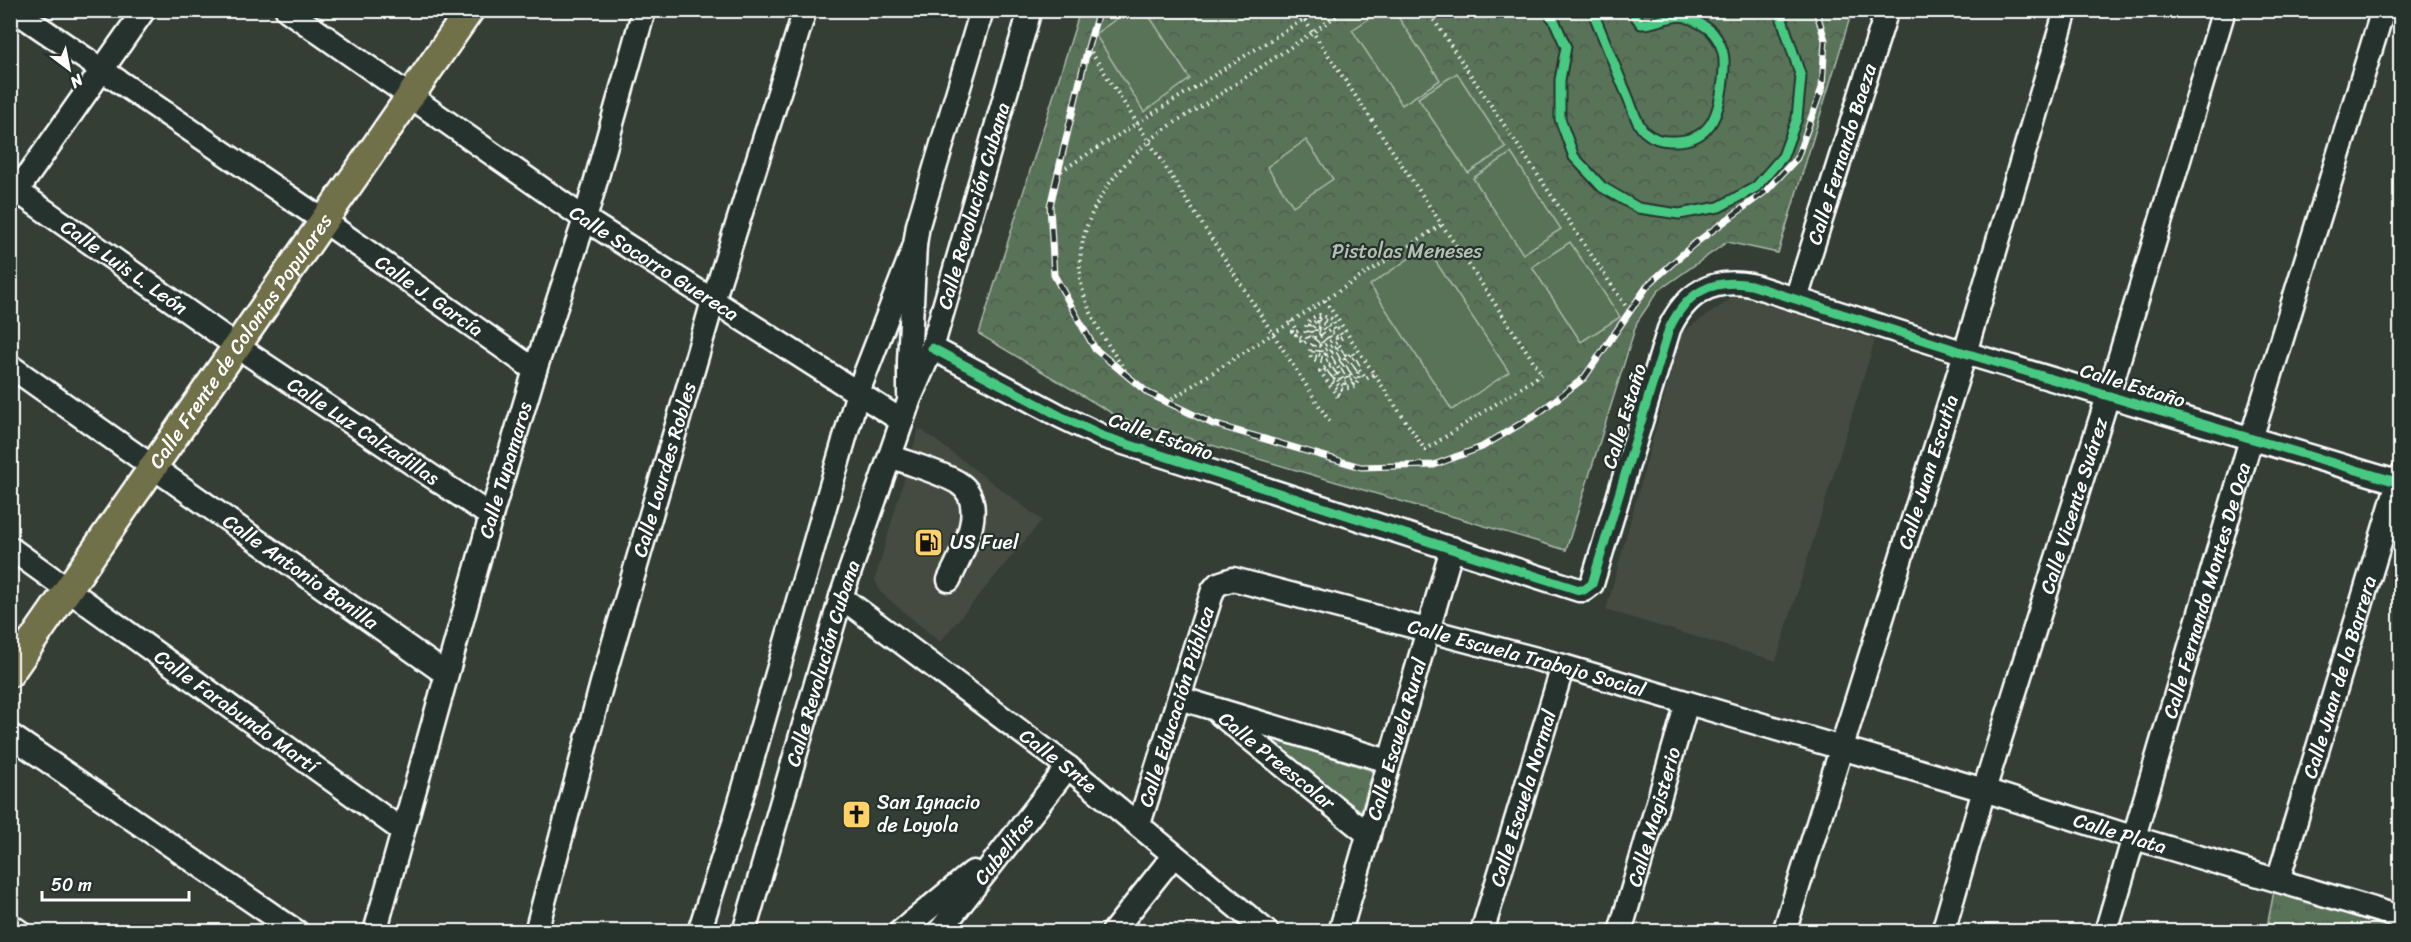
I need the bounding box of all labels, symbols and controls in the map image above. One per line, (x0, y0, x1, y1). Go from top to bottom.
north arrow (39, 39, 99, 99)
street label: Calle Fernando Baeza (1797, 58, 1887, 249)
text: N (64, 66, 90, 97)
street label: Calle Revolución Cubana (927, 98, 1020, 314)
street label: Calle Socorro Guereca (562, 196, 746, 331)
street label: Calle Frente de Colonias Populares (140, 206, 342, 476)
street label: Calle Luis L. León (53, 210, 195, 325)
park label: Pistolas Meneses (1332, 234, 1483, 269)
street label: Calle J. García (367, 245, 491, 347)
street label: Calle Estaño (2076, 353, 2190, 418)
street label: Calle Estaño (1592, 359, 1657, 473)
street label: Calle Luz Calzadillas (280, 367, 447, 495)
street label: Calle Lourdes Robles (623, 377, 707, 561)
street label: Calle Juan Escutia (1888, 390, 1969, 554)
street label: Calle Tupamaros (469, 397, 543, 543)
street label: Calle Estaño (1104, 402, 1218, 471)
street label: Calle Vicente Suárez (2030, 412, 2118, 598)
street label: Calle Fernando Montes De Oca (2153, 458, 2261, 723)
street label: Calle Antonio Bonilla (215, 504, 387, 640)
place label: US Fuel (950, 525, 1020, 560)
fuel station icon: US Fuel (913, 526, 945, 558)
street label: Calle Revolución Cubana (776, 555, 871, 771)
street label: Calle Juan de la Barrera (2293, 571, 2387, 783)
street label: Calle Educación Pública (1128, 601, 1225, 812)
street label: Calle Escuela Trabajo Social (1404, 609, 1651, 708)
street label: Calle Farabundo Martí (147, 640, 328, 784)
street label: Calle Escuela Rural (1357, 653, 1437, 824)
street label: Calle Preescolar (1210, 702, 1344, 820)
street label: Calle Escuela Normal (1480, 704, 1567, 891)
street label: Calle Snte (1011, 719, 1105, 803)
street label: Calle Magisterio (1617, 743, 1691, 891)
place label: San Ignacio de Loyola (877, 785, 980, 843)
church icon: San Ignacio de Loyola (840, 798, 872, 830)
street label: Calle Plata (2069, 803, 2171, 864)
street label: Cubelitas (965, 805, 1044, 893)
scale bar (42, 864, 189, 902)
text: 50 m (51, 869, 92, 901)

